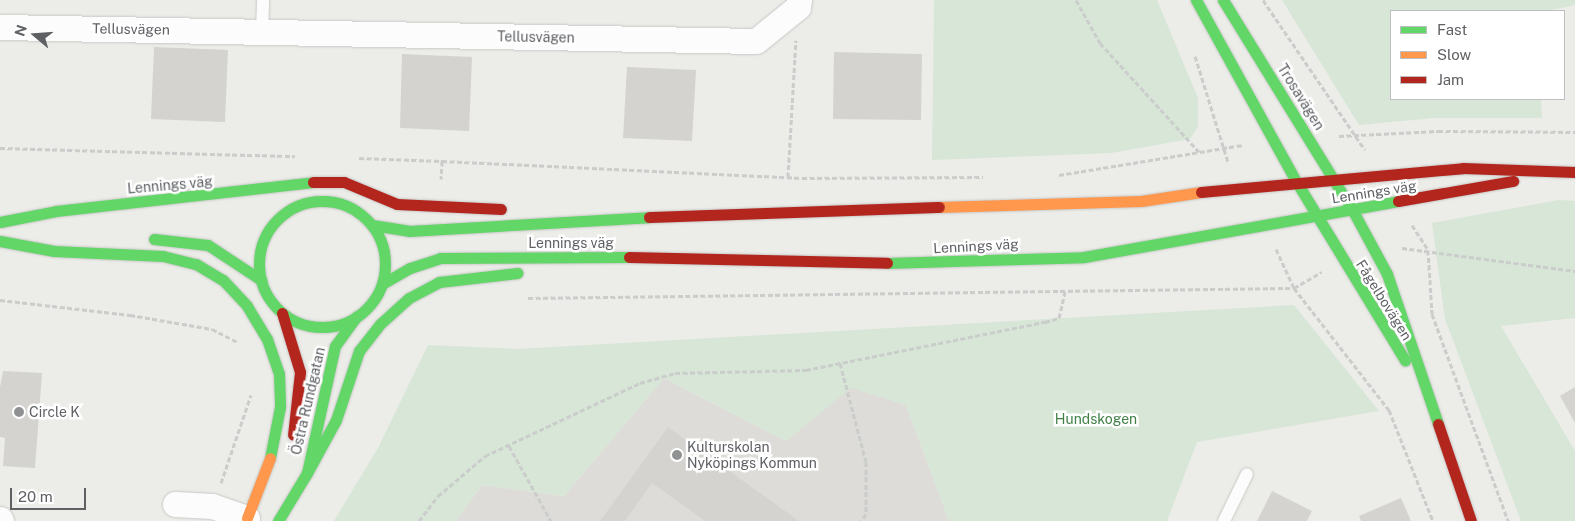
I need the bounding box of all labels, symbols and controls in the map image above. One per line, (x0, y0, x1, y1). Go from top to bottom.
north arrow (10, 10, 60, 60)
legend (1390, 10, 1565, 100)
street label: Tellusvägen (92, 20, 170, 38)
text: Fast (1437, 21, 1467, 38)
text: N (11, 23, 30, 38)
street label: Tellusvägen (497, 28, 575, 46)
text: Slow (1437, 46, 1471, 63)
street label: Trosavägen (1274, 61, 1328, 133)
text: Jam (1437, 71, 1464, 88)
street label: Lennings väg (127, 173, 213, 197)
street label: Lennings väg (1330, 177, 1418, 207)
street label: Lennings väg (528, 235, 614, 251)
street label: Lennings väg (933, 235, 1019, 257)
street label: Fågelbovägen (1353, 257, 1415, 343)
street label: Östra Rundgatan (287, 345, 329, 457)
place label: Circle K (29, 404, 80, 420)
marker: Circle K (13, 406, 25, 418)
park label: Hundskogen (1055, 411, 1137, 427)
place label: Kulturskolan Nyköpings Kommun (687, 439, 817, 472)
marker: Kulturskolan Nyköpings Kommun (671, 449, 683, 461)
scale bar (12, 478, 89, 510)
text: 20 m (18, 488, 53, 505)

